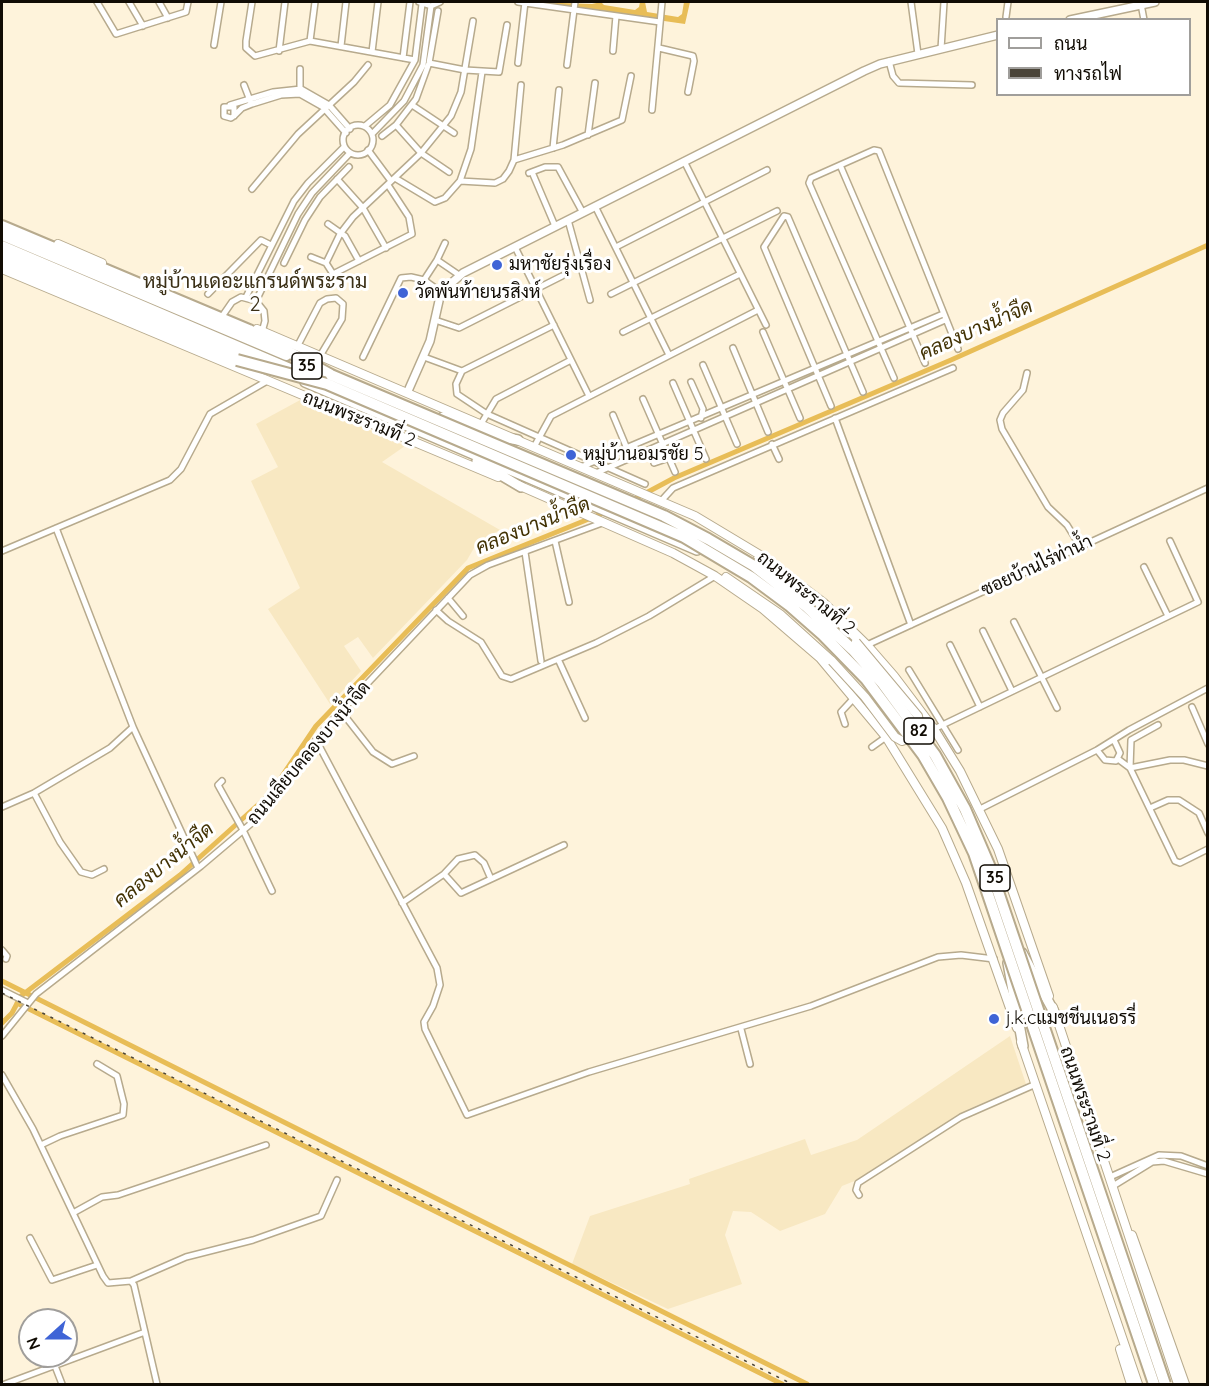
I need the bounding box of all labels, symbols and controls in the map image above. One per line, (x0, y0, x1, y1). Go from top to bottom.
legend (996, 18, 1191, 96)
text: ถนน (1054, 32, 1087, 55)
text: ทางรถไฟ (1054, 62, 1122, 85)
place label: มหาชัยรุ่งเรื่อง (509, 254, 611, 276)
marker: มหาชัยรุ่งเรื่อง (490, 258, 504, 272)
district label: หมู่บ้านเดอะแกรนด์พระราม 2 (143, 270, 367, 317)
place label: วัดพันท้ายนรสิงห์ (415, 282, 540, 304)
marker: วัดพันท้ายนรสิงห์ (396, 286, 410, 300)
water label: คลองบางน้ำจืด (916, 294, 1036, 366)
road number: 35 (292, 353, 322, 379)
street label: ถนนพระรามที่ 2 (299, 387, 419, 451)
place label: หมู่บ้านอมรชัย 5 (583, 444, 704, 466)
marker: หมู่บ้านอมรชัย 5 (564, 448, 578, 462)
water label: คลองบางน้ำจืด (472, 492, 594, 560)
street label: ซอยบ้านไร่ท่าน้ำ (978, 531, 1096, 601)
street label: ถนนพระรามที่ 2 (753, 547, 859, 639)
street label: ถนนเลียบคลองบางน้ำจืด (243, 677, 375, 829)
road number: 82 (904, 718, 934, 744)
water label: คลองบางน้ำจืด (109, 817, 219, 913)
road number: 35 (980, 865, 1010, 891)
place label: j.k.cแมชชีนเนอรรี่ (1006, 1008, 1136, 1030)
marker: j.k.cแมชชีนเนอรรี่ (987, 1012, 1001, 1026)
street label: ถนนพระรามที่ 2 (1055, 1044, 1115, 1164)
north arrow (18, 1308, 78, 1368)
text: N (22, 1335, 45, 1353)

